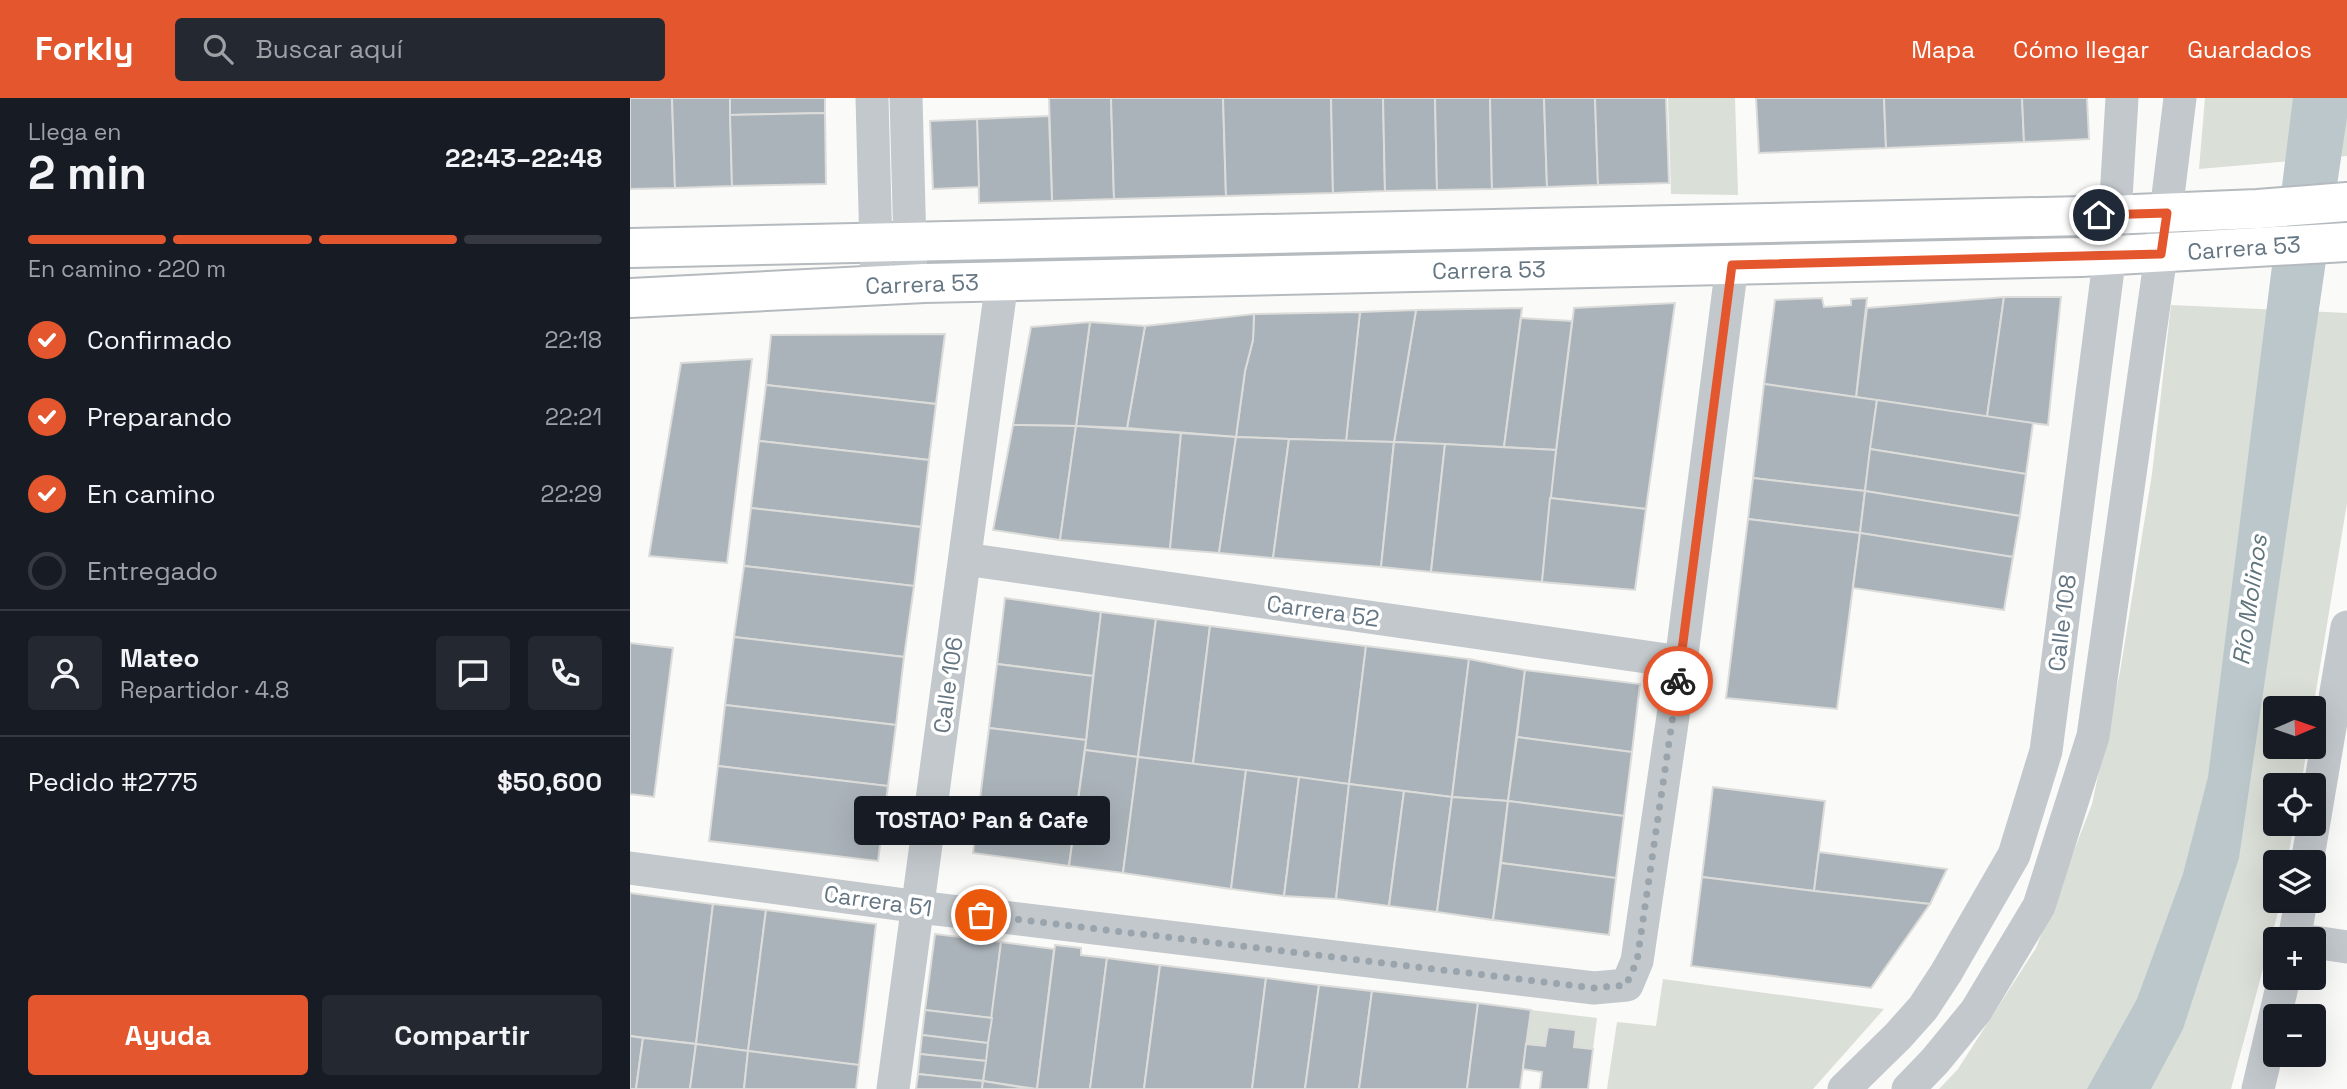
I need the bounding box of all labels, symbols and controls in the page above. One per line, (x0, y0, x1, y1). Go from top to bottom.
search box (175, 18, 665, 81)
text: Forkly (35, 28, 133, 70)
icon: search (199, 30, 237, 68)
text: Buscar aquí (255, 32, 403, 66)
text: Mapa (1911, 34, 1975, 65)
text: Cómo llegar (2013, 34, 2149, 65)
text: Guardados (2187, 34, 2312, 65)
text: Llega en (28, 117, 121, 147)
text: 22:43–22:48 (445, 141, 602, 175)
text: 2 min (28, 144, 147, 202)
pin (2069, 185, 2129, 245)
icon: home (2080, 196, 2118, 234)
street label: Carrera 53 (2186, 229, 2302, 267)
text: En camino · 220 m (28, 254, 226, 284)
street label: Carrera 53 (1432, 254, 1546, 286)
street label: Carrera 53 (865, 267, 979, 301)
icon: check (28, 321, 66, 359)
text: Confirmado (87, 323, 232, 357)
text: 22:18 (545, 325, 602, 355)
icon: check (28, 398, 66, 436)
text: Preparando (87, 400, 232, 434)
text: 22:21 (545, 402, 602, 432)
icon: check (28, 475, 66, 513)
text: En camino (87, 477, 216, 511)
text: 22:29 (541, 479, 602, 509)
water label: Río Molinos (2225, 531, 2274, 667)
text: Entregado (87, 554, 218, 588)
street label: Calle 108 (2041, 573, 2083, 673)
street label: Carrera 52 (1265, 588, 1381, 634)
street label: Calle 106 (926, 635, 970, 735)
button: person (28, 636, 102, 710)
button: chat (436, 636, 510, 710)
button: phone (528, 636, 602, 710)
text: Mateo (120, 641, 199, 675)
courier (1643, 646, 1713, 716)
icon: bike (1659, 662, 1697, 700)
text: Repartidor · 4.8 (120, 675, 289, 705)
north arrow (2263, 696, 2326, 760)
map controls (2263, 696, 2326, 1067)
text: Pedido #2775 (28, 765, 198, 799)
text: $50,600 (497, 765, 602, 799)
button: locate (2263, 773, 2326, 836)
callout: TOSTAO' Pan & Cafe (853, 796, 1109, 845)
text: TOSTAO' Pan & Cafe (875, 805, 1089, 835)
button: layers (2263, 850, 2326, 913)
street label: Carrera 51 (822, 879, 934, 923)
pin (951, 885, 1011, 945)
icon: bag (962, 896, 1000, 934)
button: + (2263, 927, 2326, 990)
button: Ayuda (28, 995, 308, 1075)
button: Compartir (322, 995, 602, 1075)
button: − (2263, 1004, 2326, 1067)

